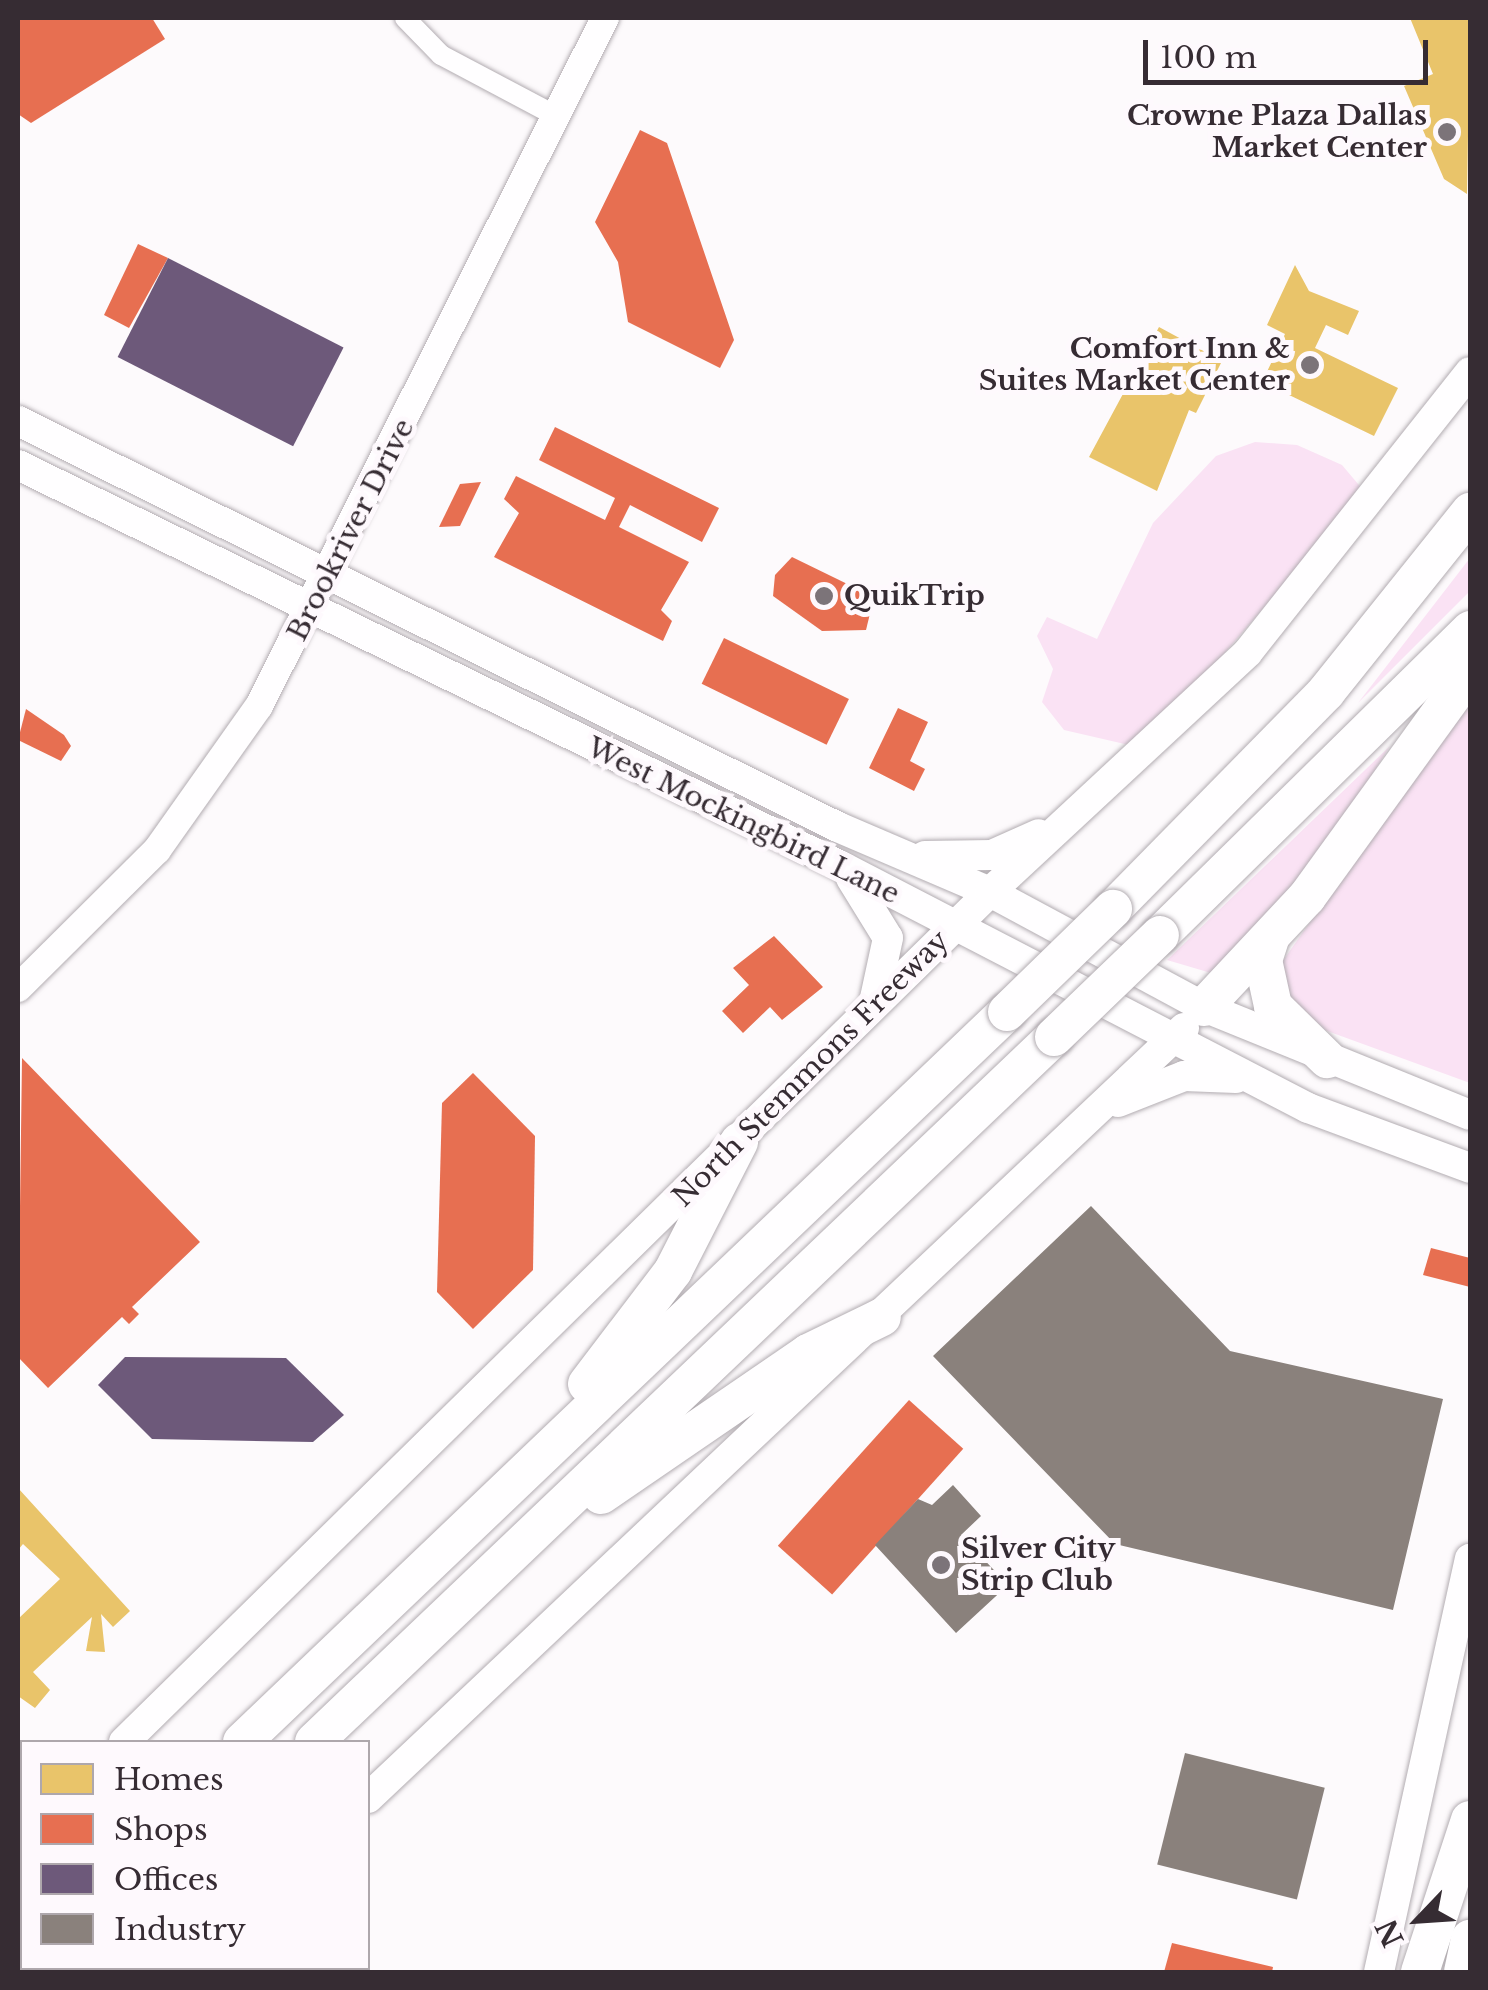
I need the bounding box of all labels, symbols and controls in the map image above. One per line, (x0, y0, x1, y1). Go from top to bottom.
scale bar (1148, 20, 1433, 82)
text: 100 m (1160, 39, 1257, 76)
place label: Crowne Plaza Dallas Market Center (1127, 99, 1427, 165)
marker: Crowne Plaza Dallas Market Center (1436, 121, 1458, 143)
place label: Comfort Inn & Suites Market Center (979, 332, 1290, 398)
marker: Comfort Inn & Suites Market Center (1299, 354, 1321, 376)
street label: Brookriver Drive (280, 413, 422, 647)
place label: QuikTrip (844, 579, 985, 613)
marker: QuikTrip (813, 585, 835, 607)
street label: West Mockingbird Lane (581, 731, 905, 911)
street label: North Stemmons Freeway (666, 924, 956, 1214)
place label: Silver City Strip Club (961, 1532, 1116, 1598)
marker: Silver City Strip Club (930, 1554, 952, 1576)
legend (20, 1740, 370, 1970)
text: Homes (114, 1761, 224, 1798)
text: Shops (114, 1811, 208, 1848)
text: Offices (114, 1861, 218, 1898)
north arrow (1368, 1870, 1468, 1970)
text: Industry (114, 1911, 246, 1948)
text: N (1369, 1914, 1412, 1952)

